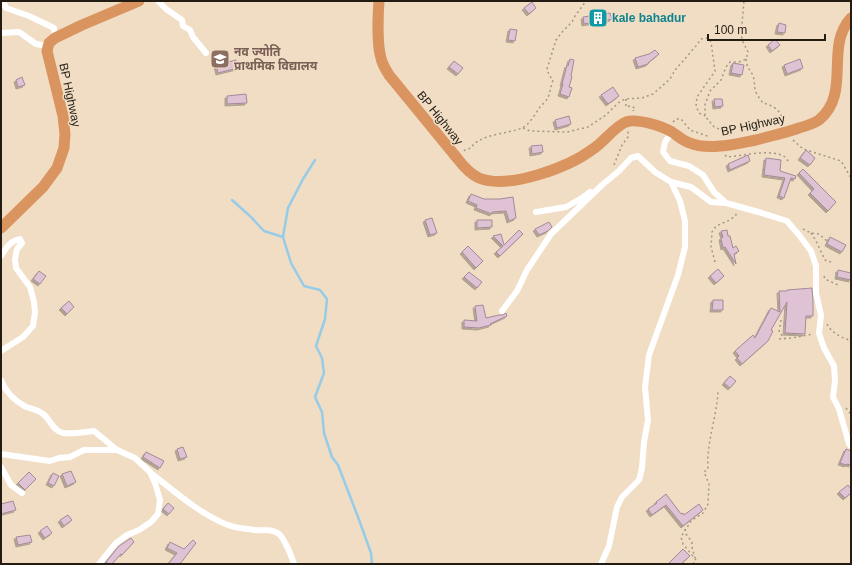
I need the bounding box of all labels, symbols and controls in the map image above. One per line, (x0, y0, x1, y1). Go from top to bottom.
building icon: kale bahadur (587, 7, 609, 29)
place label: kale bahadur (612, 11, 686, 25)
scale bar (708, 16, 825, 42)
text: 100 m (714, 23, 747, 37)
place label: नव ज्योति प्राथमिक विद्यालय (234, 44, 318, 73)
school or university icon: नव ज्योति प्राथमिक विद्यालय (209, 48, 231, 70)
street label: BP Highway (56, 62, 84, 128)
street label: BP Highway (414, 88, 466, 148)
street label: BP Highway (720, 111, 786, 139)

